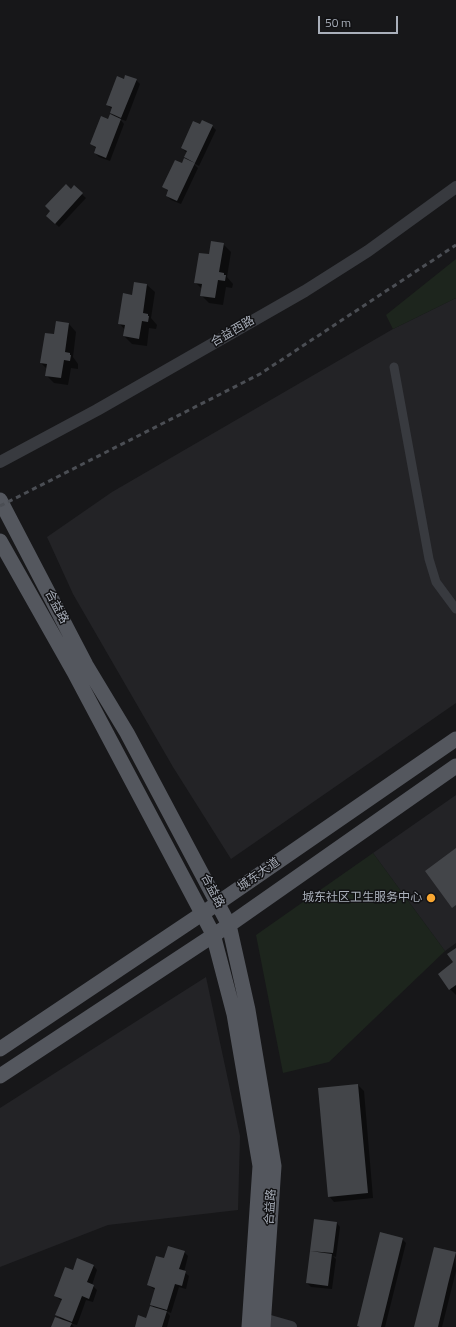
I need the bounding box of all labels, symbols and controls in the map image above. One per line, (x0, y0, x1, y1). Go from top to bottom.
scale bar (320, 8, 400, 34)
text: 50 m (325, 13, 351, 32)
street label: 合益西路 (209, 314, 257, 350)
street label: 合益路 (41, 588, 71, 626)
street label: 城东大道 (235, 855, 283, 895)
street label: 合益路 (197, 872, 227, 910)
place label: 城东社区卫生服务中心 (302, 891, 422, 905)
marker: 城东社区卫生服务中心 (425, 892, 437, 904)
street label: 合益路 (263, 1189, 279, 1225)

